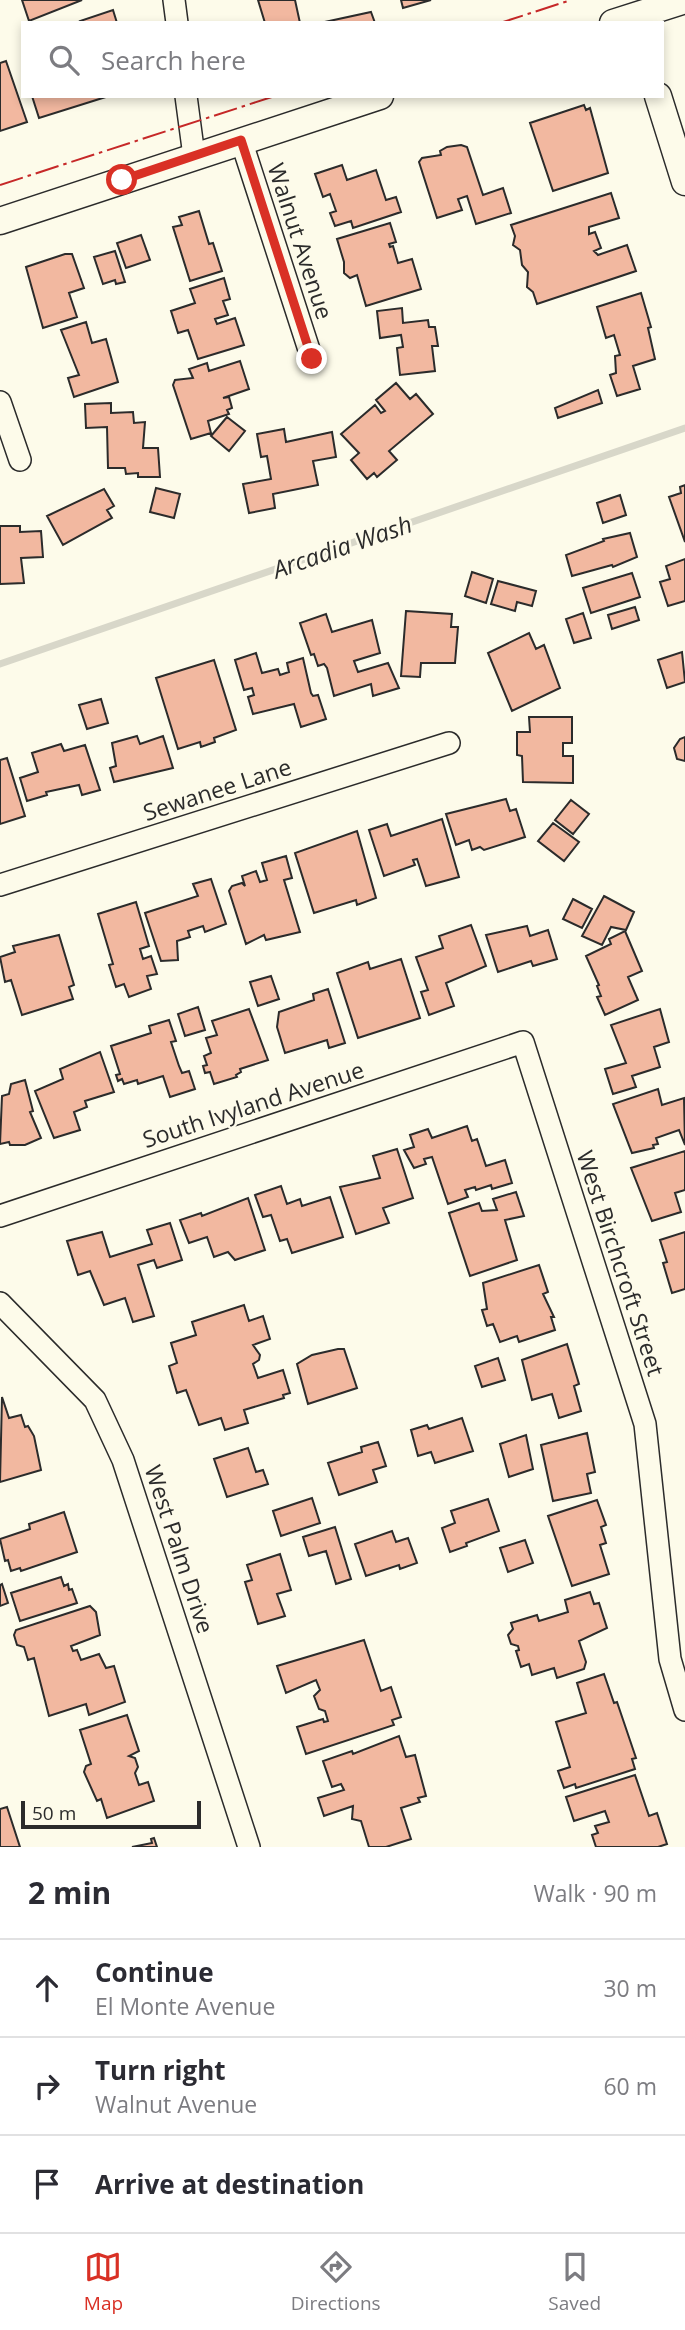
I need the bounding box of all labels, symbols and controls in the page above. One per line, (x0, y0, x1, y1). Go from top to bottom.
search box (21, 21, 664, 98)
icon: search (45, 41, 83, 79)
text: Search here (101, 42, 246, 78)
street label: Walnut Avenue (261, 159, 341, 323)
route start (106, 164, 137, 195)
route end (296, 343, 327, 374)
water label: Arcadia Wash (266, 507, 416, 586)
street label: Sewanee Lane (139, 750, 295, 828)
street label: South Ivyland Avenue (138, 1053, 368, 1155)
street label: West Birchcroft Street (569, 1146, 673, 1380)
street label: West Palm Drive (138, 1461, 222, 1637)
scale bar (21, 1798, 201, 1830)
text: 50 m (32, 1800, 76, 1826)
text: 2 min (28, 1872, 111, 1913)
text: Walk · 90 m (534, 1877, 657, 1909)
text: Continue (95, 1954, 214, 1990)
icon: ahead (28, 1969, 66, 2007)
text: 30 m (603, 1972, 657, 2004)
text: El Monte Avenue (95, 1990, 275, 2022)
text: Turn right (95, 2052, 226, 2088)
icon: right (28, 2067, 66, 2105)
text: 60 m (603, 2070, 657, 2102)
text: Walnut Avenue (95, 2088, 257, 2120)
icon: arrive (28, 2165, 66, 2203)
text: Arrive at destination (95, 2166, 364, 2202)
tab: Map (84, 2248, 123, 2316)
tab: Directions (291, 2248, 381, 2316)
tab: Saved (548, 2248, 601, 2316)

